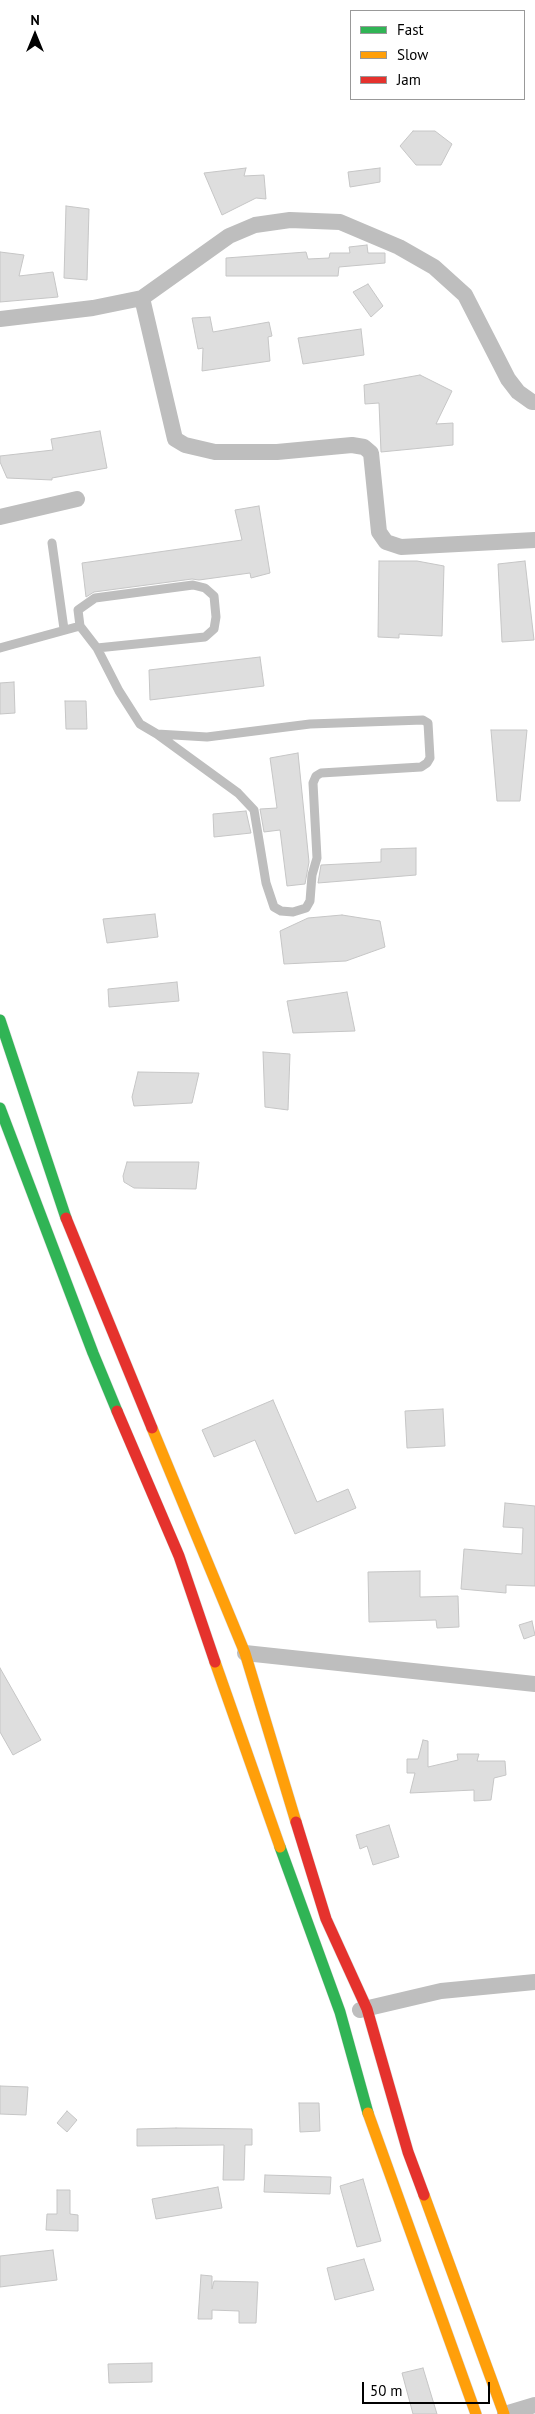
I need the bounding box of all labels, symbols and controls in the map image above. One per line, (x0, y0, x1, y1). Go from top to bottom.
north arrow (10, 10, 60, 60)
legend (350, 10, 525, 100)
text: N (30, 11, 40, 29)
text: Fast (397, 20, 424, 39)
text: Slow (397, 45, 428, 64)
text: Jam (397, 70, 421, 89)
scale bar (365, 2372, 492, 2404)
text: 50 m (370, 2381, 403, 2400)

